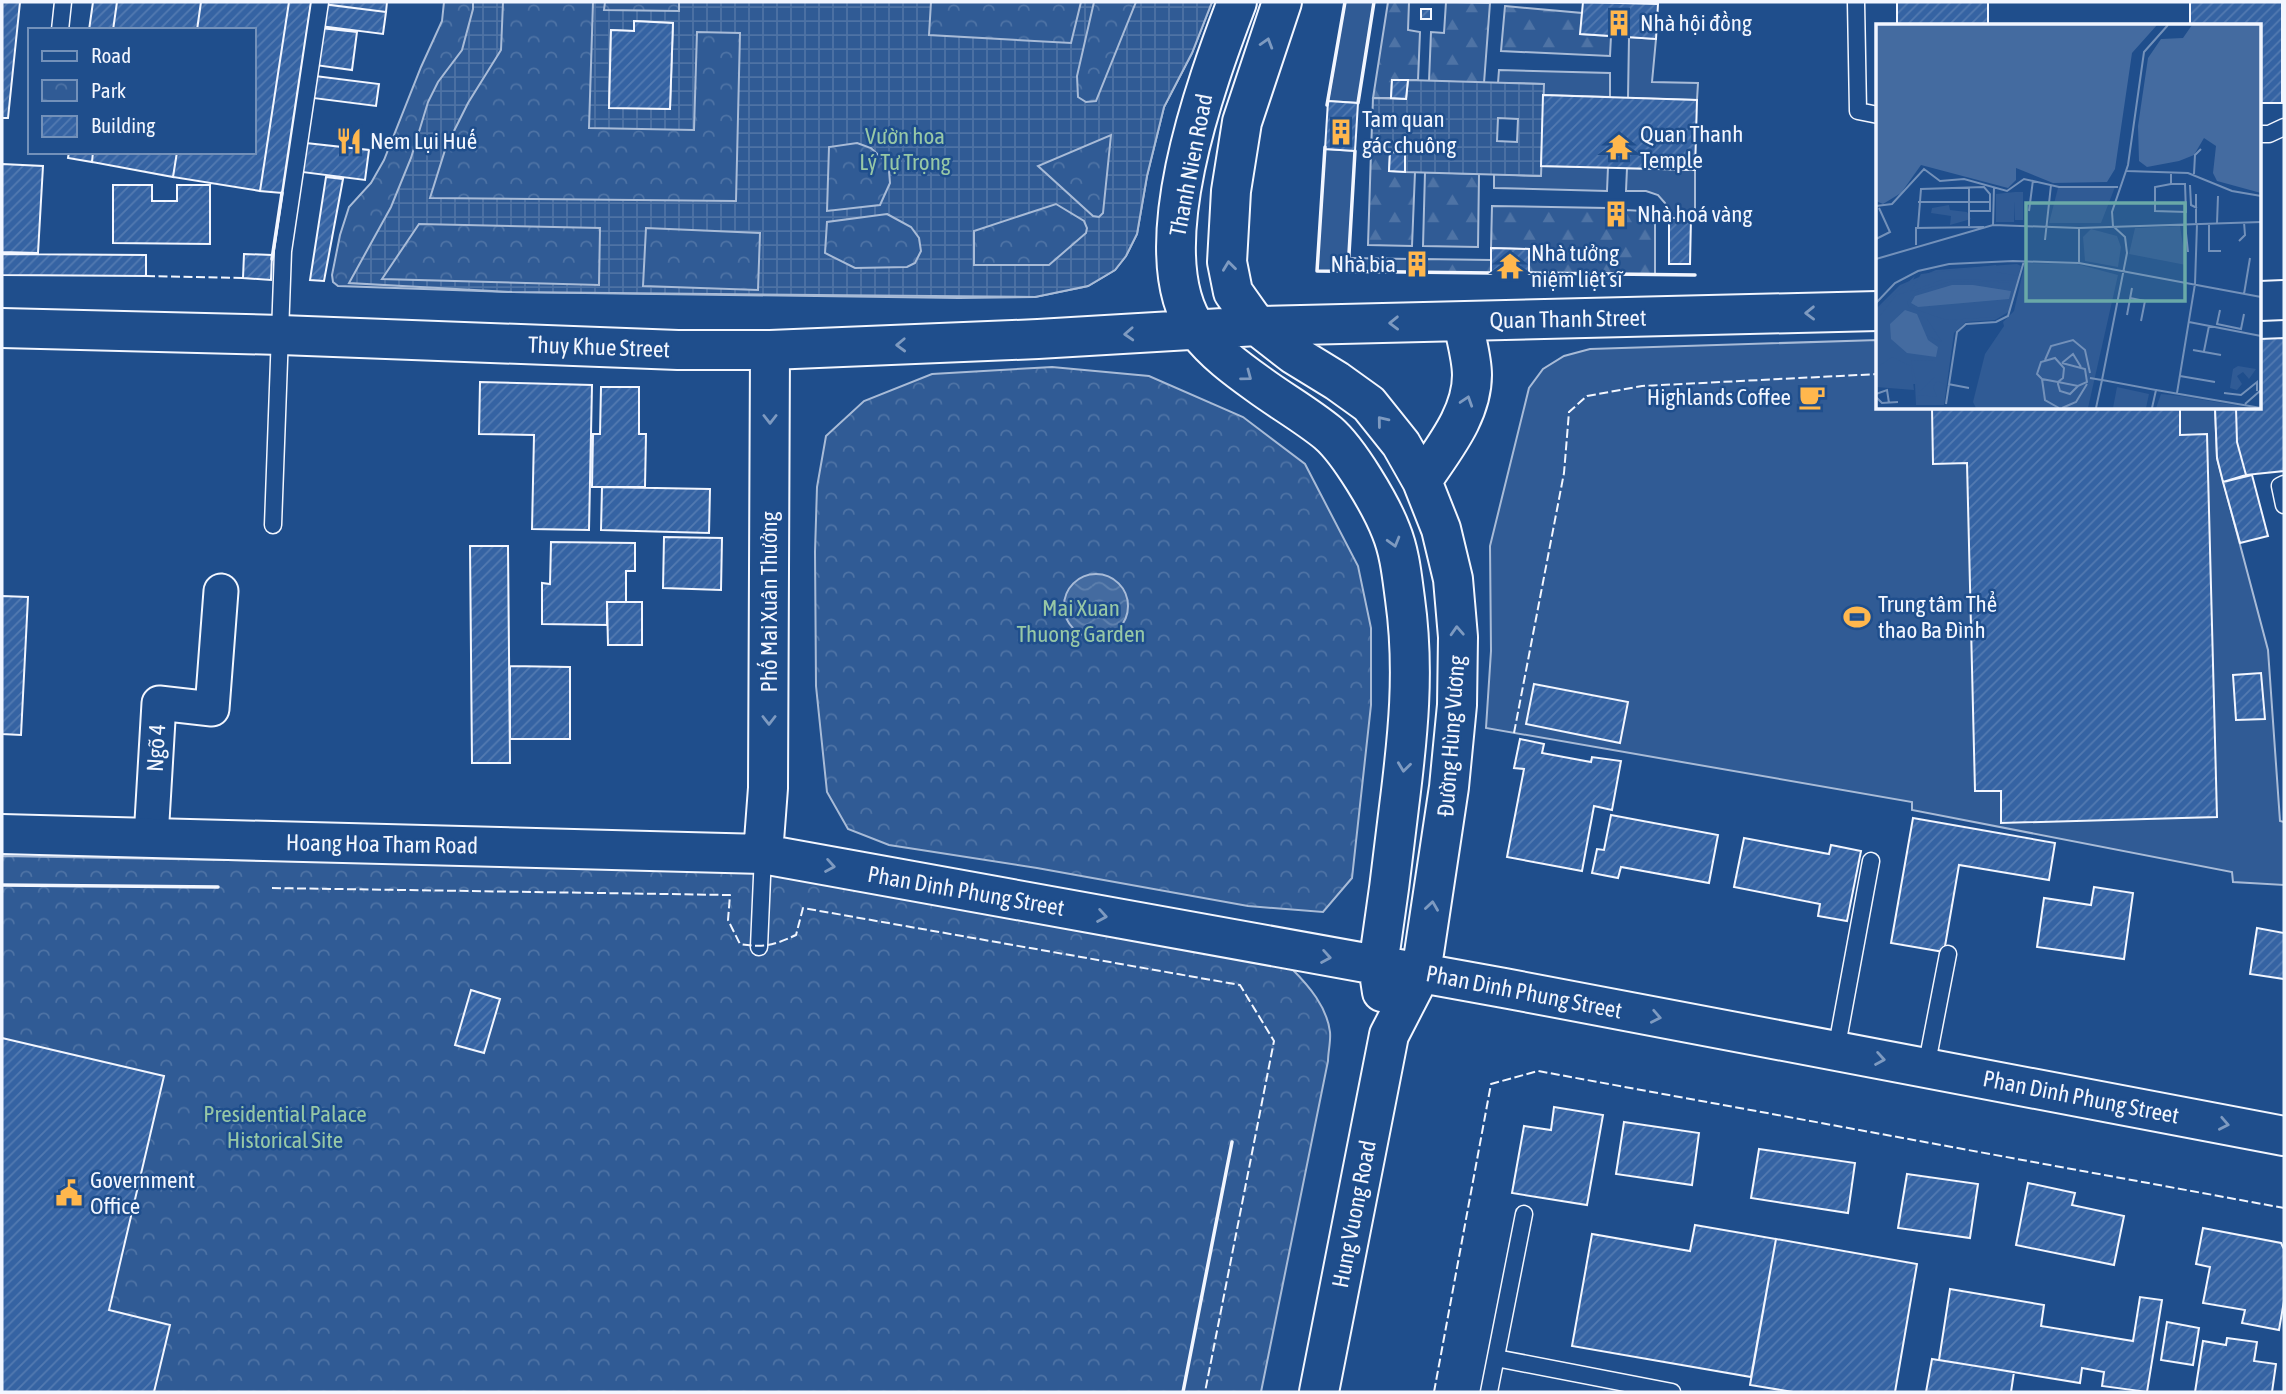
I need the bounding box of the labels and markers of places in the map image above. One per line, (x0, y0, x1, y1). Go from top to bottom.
building icon: Nhà hội đồng (1604, 8, 1634, 38)
place label: Nhà hội đồng (1640, 10, 1752, 36)
place label: Tam quan gác chuông (1362, 106, 1457, 158)
building icon: Tam quan gác chuông (1326, 117, 1356, 147)
place label: Quan Thanh Temple (1640, 121, 1743, 173)
restaurant icon: Nem Lụi Huế (334, 126, 364, 156)
place label: Nem Lụi Huế (370, 128, 477, 154)
temple icon: Quan Thanh Temple (1604, 132, 1634, 162)
building icon: Nhà hoá vàng (1601, 199, 1631, 229)
place label: Nhà hoá vàng (1637, 201, 1752, 227)
place label: Nhà tưởng niệm liệt sĩ (1531, 240, 1624, 292)
building icon: Nhà bia (1402, 249, 1432, 279)
place label: Nhà bia (1331, 251, 1396, 277)
temple icon: Nhà tưởng niệm liệt sĩ (1495, 251, 1525, 281)
cafe icon: Highlands Coffee (1797, 382, 1827, 412)
place label: Highlands Coffee (1647, 384, 1791, 410)
place label: Trung tâm Thể thao Ba Đình (1878, 591, 1997, 643)
sports icon: Trung tâm Thể thao Ba Đình (1842, 602, 1872, 632)
place label: Government Office (90, 1167, 195, 1219)
public building icon: Government Office (54, 1178, 84, 1208)

